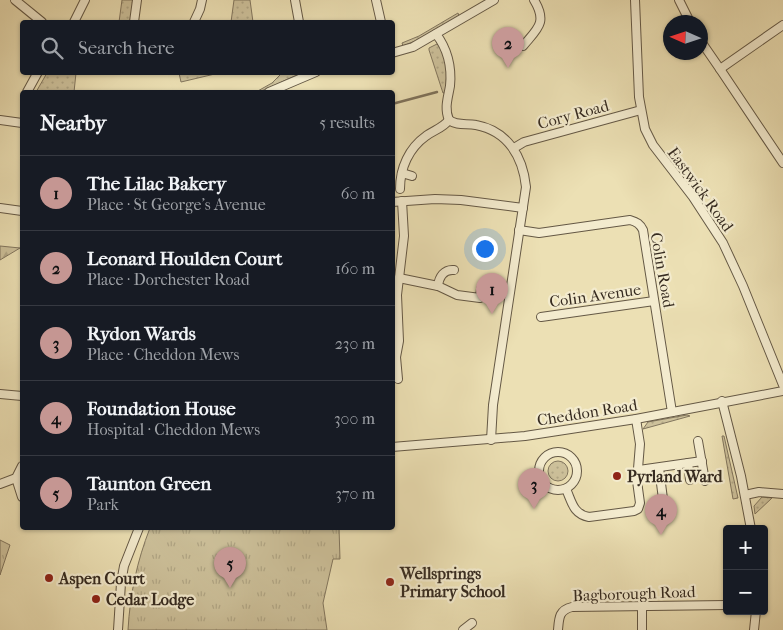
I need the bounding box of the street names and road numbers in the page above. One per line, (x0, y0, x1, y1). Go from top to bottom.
street label: Cory Road (535, 96, 611, 133)
street label: Eastwick Road (664, 143, 738, 235)
street label: Colin Road (647, 231, 679, 310)
street label: Colin Avenue (548, 280, 642, 311)
street label: Cheddon Road (536, 395, 639, 430)
street label: Bagborough Road (572, 582, 696, 605)

